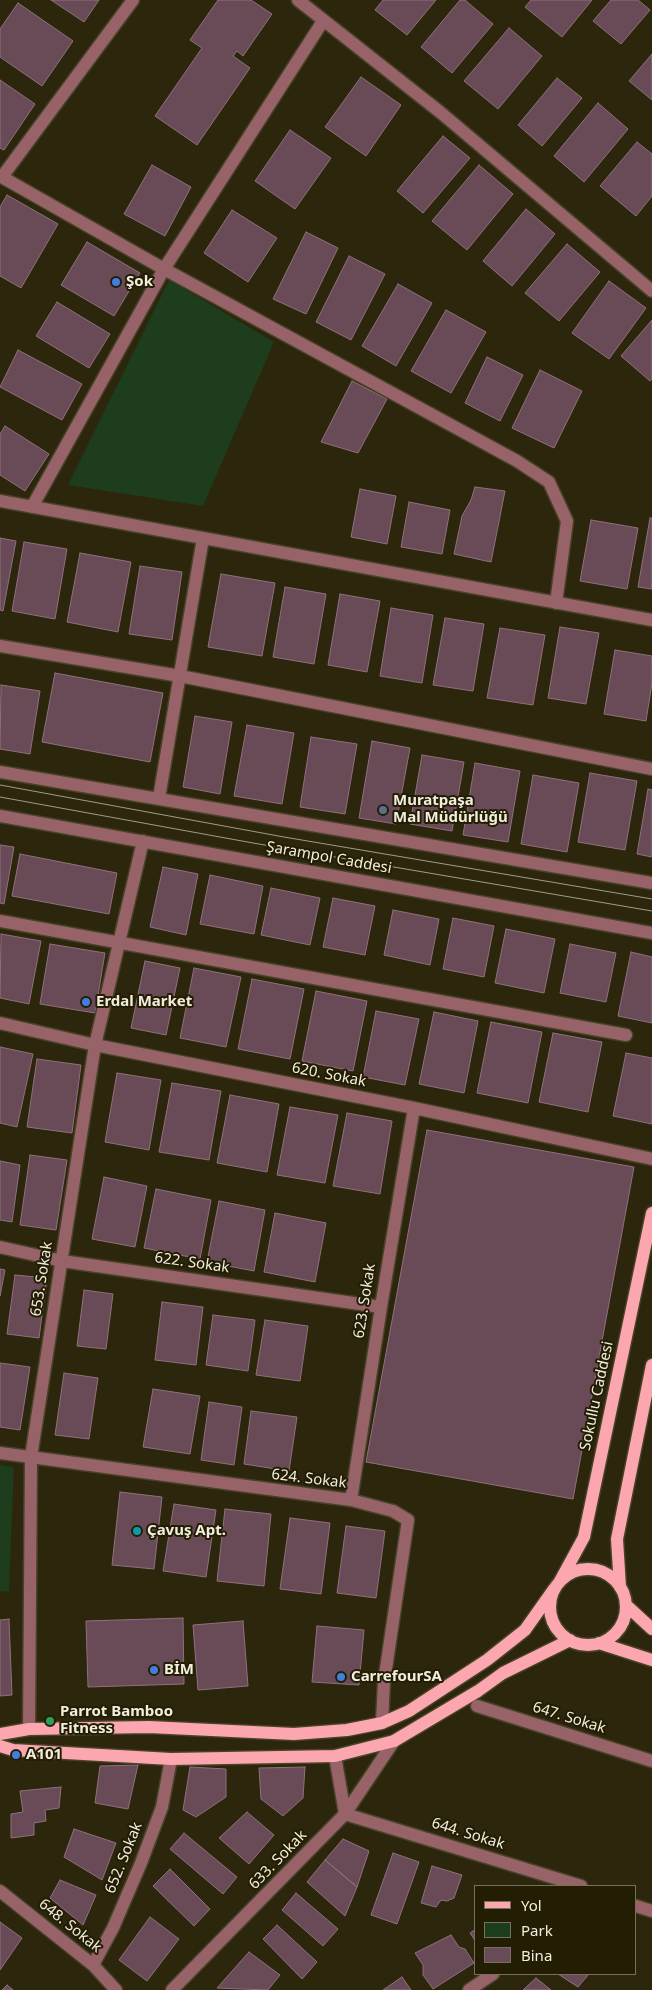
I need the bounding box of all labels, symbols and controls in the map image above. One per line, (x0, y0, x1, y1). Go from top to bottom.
place label: Şok (126, 273, 153, 291)
marker: Şok (110, 276, 122, 288)
place label: Muratpaşa Mal Müdürlüğü (393, 792, 508, 827)
marker: Muratpaşa Mal Müdürlüğü (377, 804, 389, 816)
street label: Şarampol Caddesi (265, 838, 393, 878)
place label: Erdal Market (96, 993, 192, 1011)
marker: Erdal Market (80, 996, 92, 1008)
street label: 620. Sokak (290, 1059, 368, 1091)
street label: 653. Sokak (27, 1240, 57, 1318)
street label: 622. Sokak (153, 1249, 231, 1277)
street label: 623. Sokak (350, 1262, 380, 1340)
street label: Sokullu Caddesi (577, 1340, 617, 1452)
street label: 624. Sokak (270, 1465, 348, 1493)
place label: Çavuş Apt. (147, 1522, 226, 1540)
marker: Çavuş Apt. (131, 1525, 143, 1537)
place label: BİM (164, 1661, 194, 1679)
marker: BİM (148, 1664, 160, 1676)
place label: CarrefourSA (351, 1668, 442, 1686)
marker: CarrefourSA (335, 1671, 347, 1683)
street label: 647. Sokak (530, 1698, 608, 1738)
place label: Parrot Bamboo Fitness (60, 1703, 173, 1738)
marker: Parrot Bamboo Fitness (44, 1715, 56, 1727)
place label: A101 (26, 1746, 62, 1764)
marker: A101 (10, 1749, 22, 1761)
street label: 644. Sokak (429, 1814, 507, 1854)
street label: 652. Sokak (102, 1820, 146, 1896)
street label: 633. Sokak (245, 1827, 311, 1893)
legend (474, 1885, 637, 1975)
street label: 648. Sokak (35, 1895, 105, 1957)
text: Yol (521, 1895, 542, 1915)
text: Park (521, 1920, 553, 1940)
text: Bina (521, 1945, 552, 1965)

